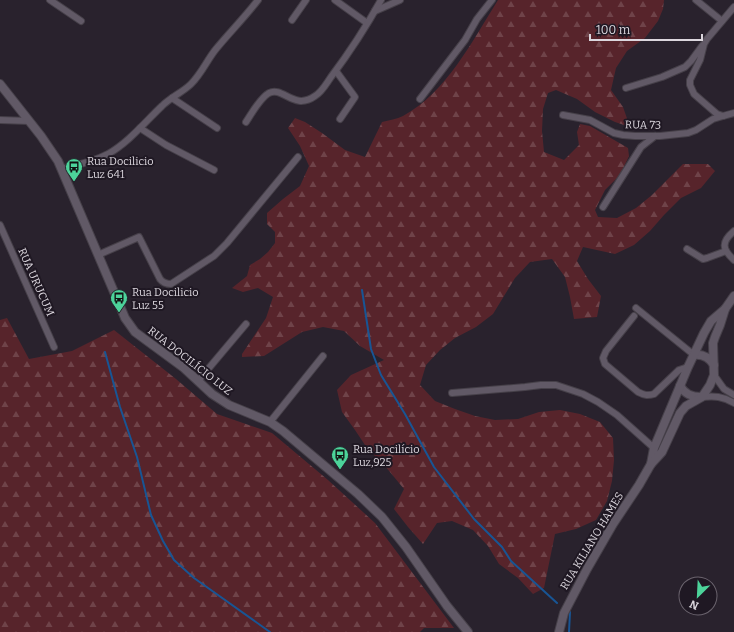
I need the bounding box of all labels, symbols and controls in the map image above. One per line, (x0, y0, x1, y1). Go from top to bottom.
scale bar (590, 16, 702, 42)
text: 100 m (596, 23, 631, 37)
street label: RUA 73 (625, 118, 661, 132)
place label: Rua Docilicio Luz 641 (87, 155, 154, 181)
bus stop icon: Rua Docilicio Luz 641 (64, 157, 84, 182)
street label: RUA URUCUM (15, 246, 57, 318)
place label: Rua Docilicio Luz 55 (132, 286, 199, 312)
bus stop icon: Rua Docilicio Luz 55 (109, 288, 129, 313)
street label: RUA DOCILÍCIO LUZ (145, 323, 236, 398)
place label: Rua Docilício Luz,925 (353, 443, 420, 469)
bus stop icon: Rua Docilício Luz,925 (330, 445, 350, 470)
street label: RUA KILIANO HAMES (558, 490, 626, 592)
north arrow (678, 576, 718, 616)
text: N (687, 597, 701, 612)

